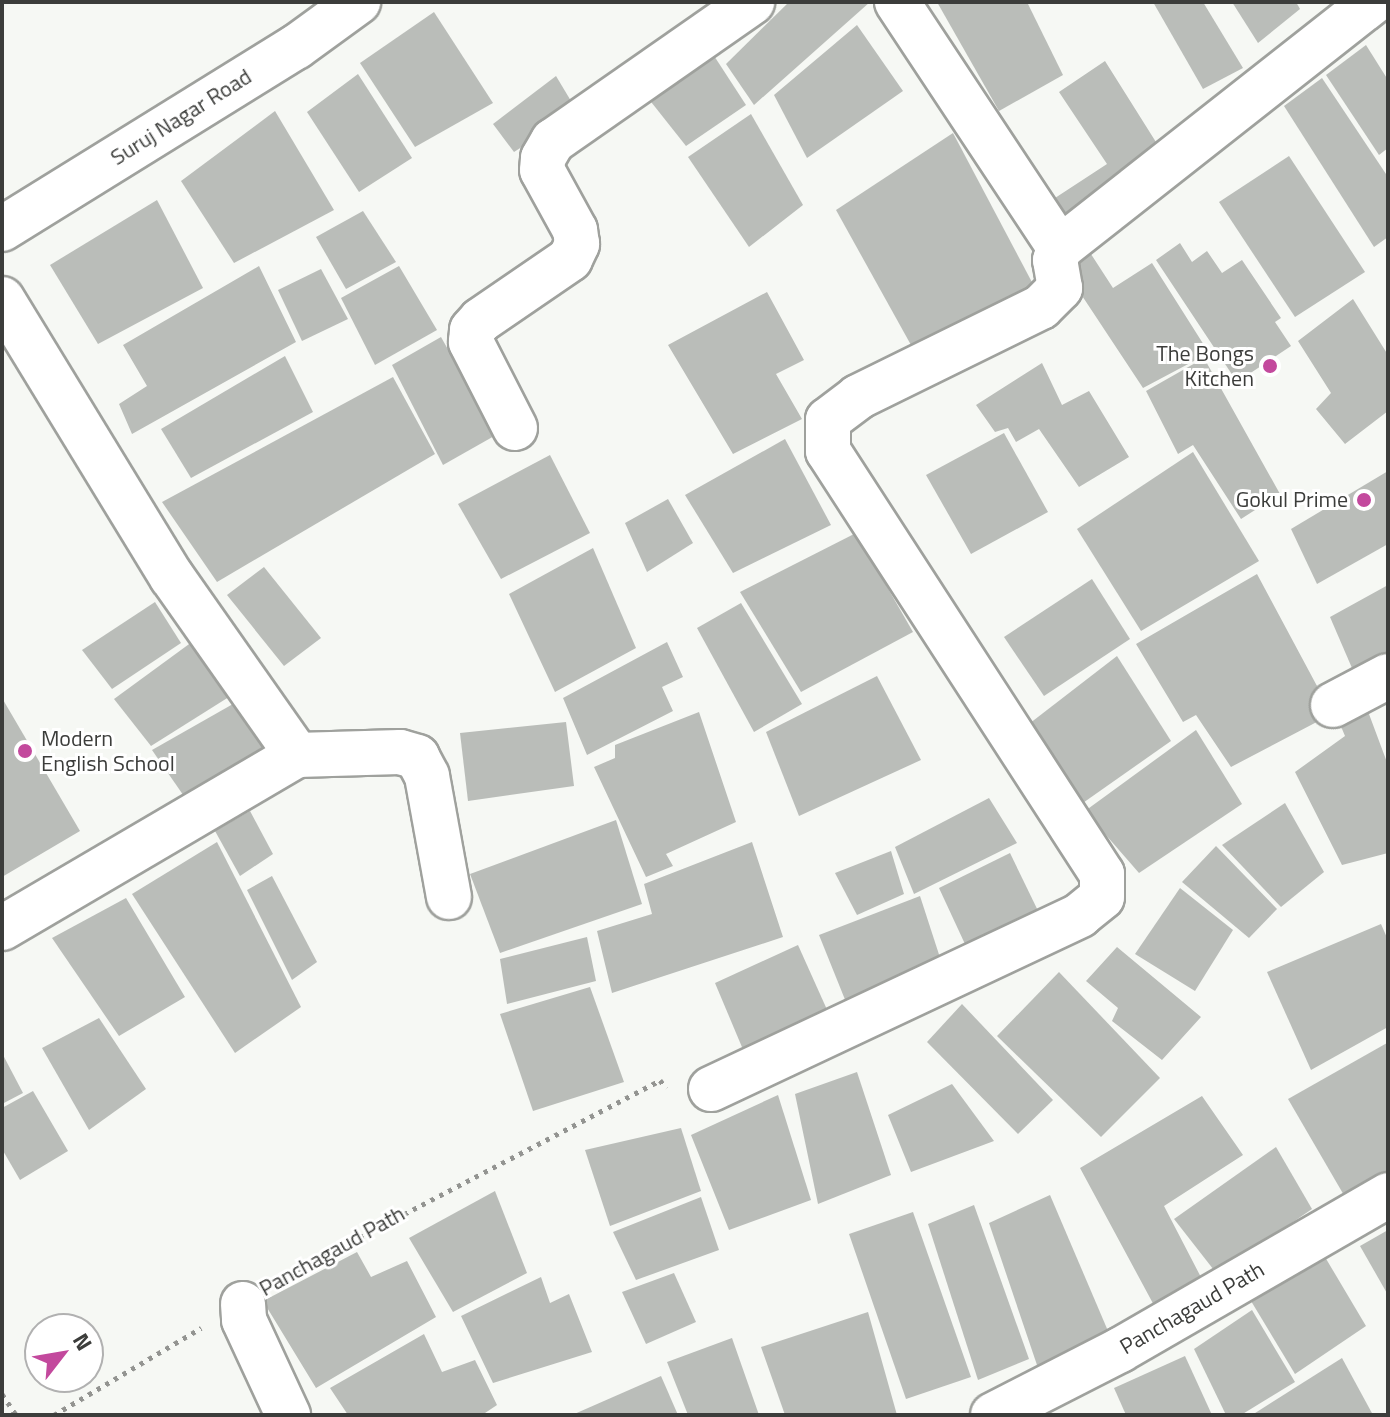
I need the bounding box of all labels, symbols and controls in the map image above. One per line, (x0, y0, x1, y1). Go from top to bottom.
street label: Suruj Nagar Road (106, 63, 256, 171)
place label: The Bongs Kitchen (1156, 340, 1254, 392)
marker: The Bongs Kitchen (1261, 357, 1279, 375)
place label: Gokul Prime (1236, 487, 1348, 513)
marker: Gokul Prime (1355, 491, 1373, 509)
place label: Modern English School (41, 725, 175, 776)
marker: Modern English School (16, 742, 34, 760)
street label: Panchagaud Path (255, 1200, 409, 1302)
street label: Panchagaud Path (1115, 1256, 1269, 1360)
north arrow (24, 1313, 104, 1393)
text: N (64, 1326, 101, 1357)

